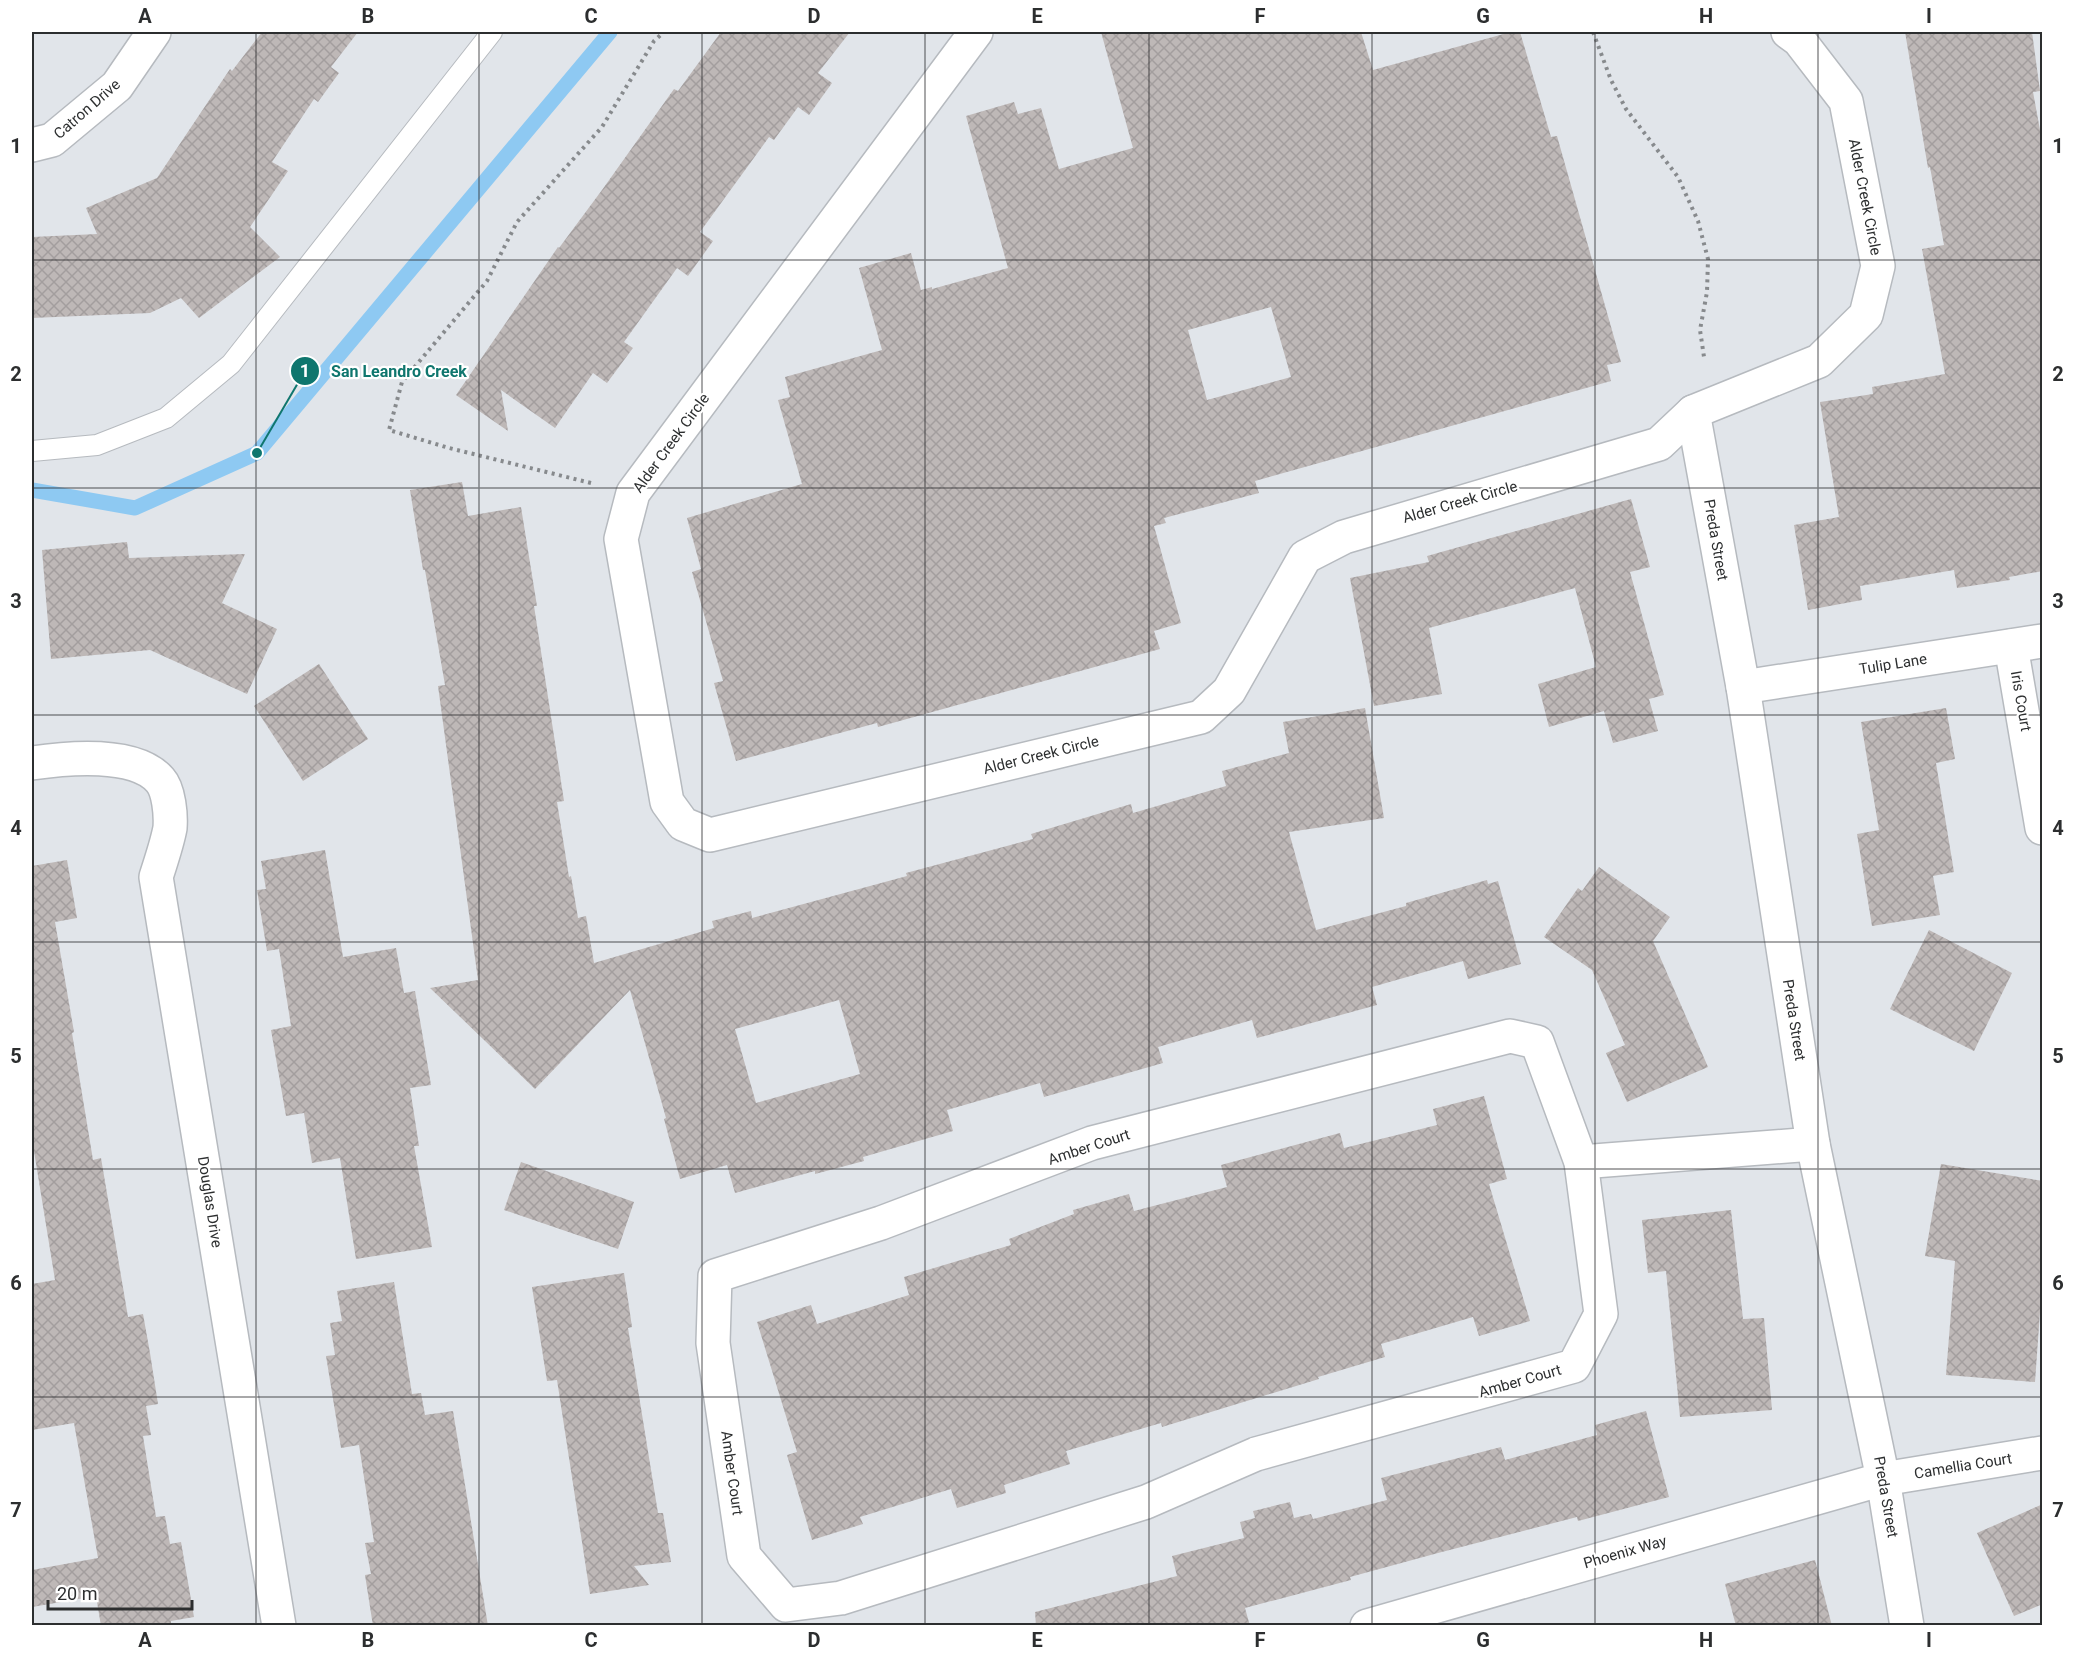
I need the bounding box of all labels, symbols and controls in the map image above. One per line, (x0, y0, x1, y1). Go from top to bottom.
text: A (138, 4, 152, 28)
text: B (362, 4, 374, 28)
text: C (584, 4, 598, 28)
text: D (808, 4, 821, 28)
text: E (1031, 4, 1043, 28)
text: F (1255, 4, 1266, 28)
text: G (1476, 4, 1490, 28)
text: H (1699, 4, 1713, 28)
text: I (1926, 4, 1932, 28)
street label: Catron Drive (50, 75, 124, 143)
text: 1 (10, 134, 22, 158)
text: 1 (2052, 134, 2064, 158)
street label: Alder Creek Circle (1845, 137, 1885, 257)
callout: San Leandro Creek (290, 354, 479, 388)
text: 1 (300, 360, 310, 381)
text: 2 (10, 362, 22, 386)
text: San Leandro Creek (331, 362, 467, 381)
text: 2 (2052, 362, 2064, 386)
street label: Alder Creek Circle (629, 390, 713, 496)
street label: Alder Creek Circle (1401, 477, 1519, 527)
street label: Preda Street (1700, 498, 1732, 582)
text: 3 (10, 589, 22, 613)
text: 3 (2052, 589, 2064, 613)
street label: Tulip Lane (1858, 650, 1928, 678)
street label: Iris Court (2007, 669, 2035, 733)
street label: Alder Creek Circle (981, 732, 1101, 778)
text: 4 (10, 816, 22, 840)
text: 4 (2052, 816, 2064, 840)
street label: Preda Street (1779, 978, 1809, 1062)
text: 5 (10, 1044, 22, 1068)
text: 5 (2052, 1044, 2064, 1068)
street label: Amber Court (1046, 1125, 1132, 1169)
street label: Douglas Drive (194, 1155, 226, 1249)
text: 6 (10, 1271, 22, 1295)
text: 6 (2052, 1271, 2064, 1295)
street label: Amber Court (1477, 1361, 1563, 1401)
street label: Amber Court (717, 1430, 747, 1516)
street label: Camellia Court (1913, 1449, 2013, 1483)
street label: Preda Street (1870, 1455, 1902, 1539)
text: 7 (10, 1498, 22, 1522)
text: 7 (2052, 1498, 2064, 1522)
street label: Phoenix Way (1581, 1532, 1669, 1572)
scale bar (48, 1573, 192, 1611)
text: 20 m (57, 1583, 97, 1604)
text: A (138, 1628, 152, 1652)
text: B (362, 1628, 374, 1652)
text: C (584, 1628, 598, 1652)
text: D (808, 1628, 821, 1652)
text: E (1031, 1628, 1043, 1652)
text: F (1255, 1628, 1266, 1652)
text: G (1476, 1628, 1490, 1652)
text: H (1699, 1628, 1713, 1652)
text: I (1926, 1628, 1932, 1652)

